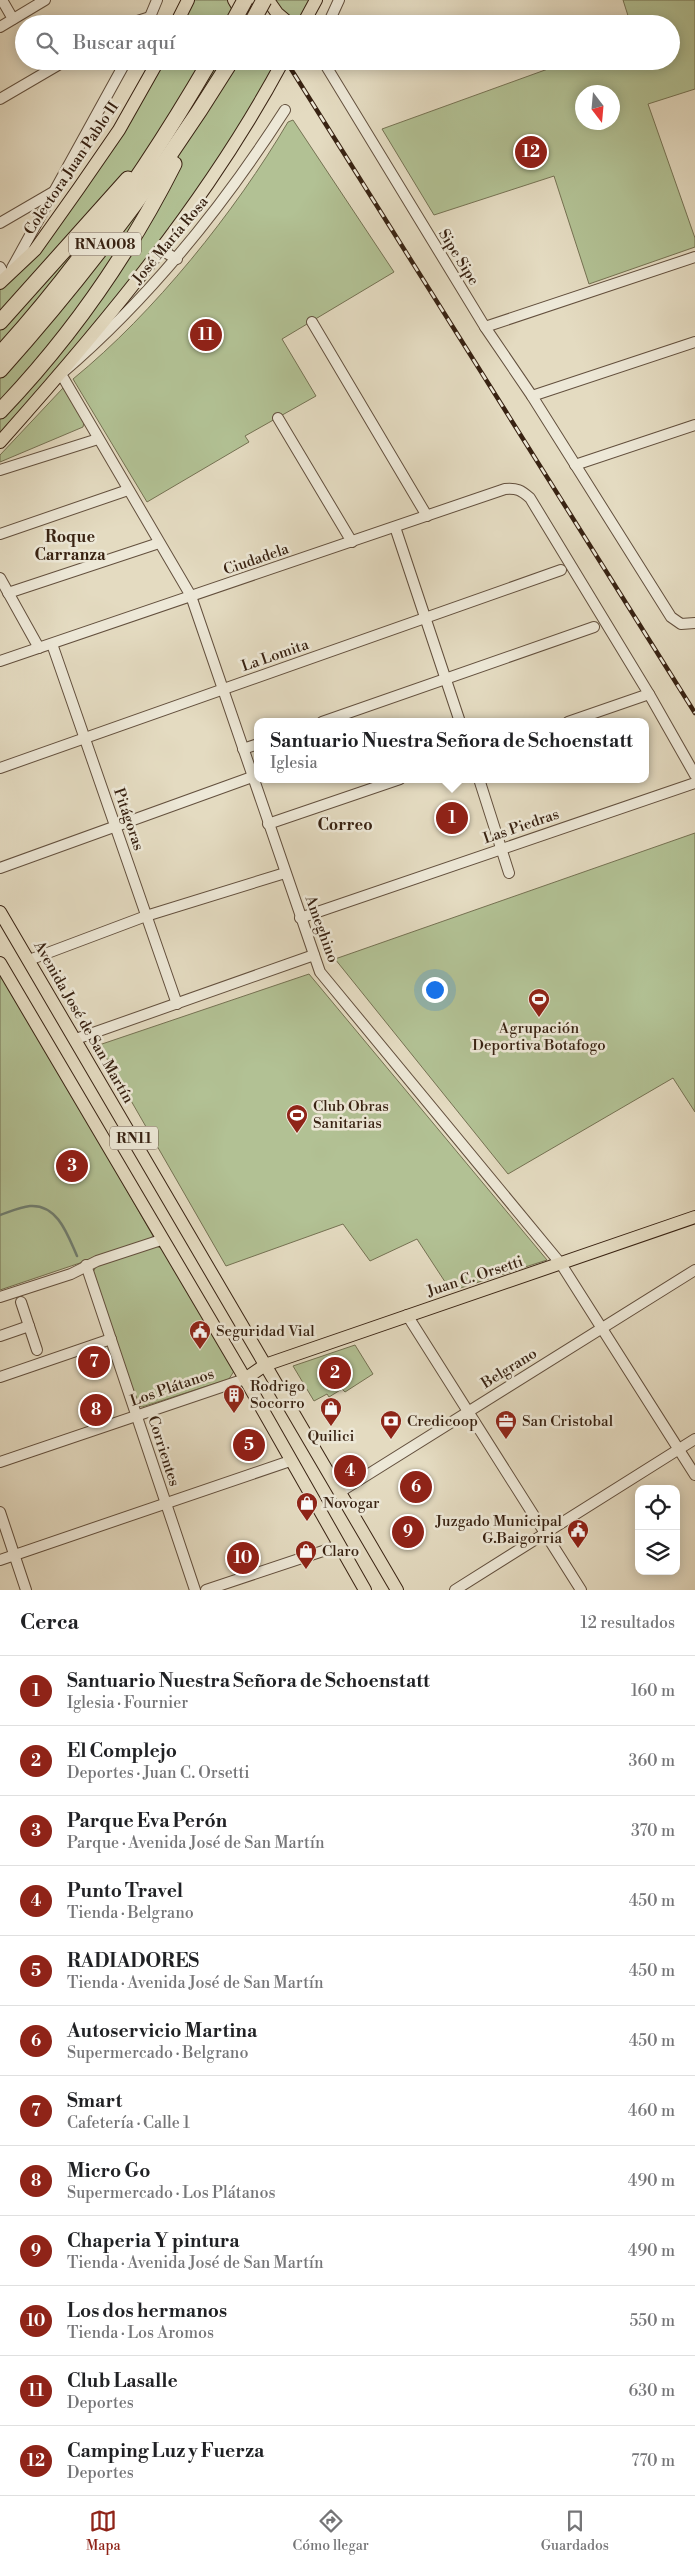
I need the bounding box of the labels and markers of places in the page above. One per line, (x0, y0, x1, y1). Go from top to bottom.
pin: 12 (515, 133, 547, 171)
pin: 11 (190, 316, 222, 354)
pin: 1 (436, 799, 468, 837)
sports icon: Agrupación Deportiva Botafogo (527, 987, 551, 1018)
place label: Agrupación Deportiva Botafogo (472, 1019, 606, 1055)
place label: Club Obras Sanitarias (313, 1097, 389, 1133)
sports icon: Club Obras Sanitarias (285, 1103, 309, 1134)
pin: 3 (56, 1147, 88, 1185)
public building icon: Seguridad Vial (188, 1319, 212, 1350)
place label: Seguridad Vial (216, 1322, 315, 1341)
pin: 7 (78, 1343, 110, 1381)
pin: 2 (319, 1354, 351, 1392)
place label: Rodrigo Socorro (250, 1377, 305, 1413)
building icon: Rodrigo Socorro (222, 1383, 246, 1414)
pin: 8 (80, 1391, 112, 1429)
shop icon: Quilici (319, 1396, 343, 1427)
bank icon: Credicoop (379, 1409, 403, 1440)
office icon: San Cristobal (494, 1409, 518, 1440)
place label: Credicoop (407, 1412, 478, 1431)
place label: San Cristobal (522, 1412, 614, 1431)
pin: 5 (233, 1426, 265, 1464)
place label: Quilici (307, 1427, 355, 1446)
pin: 4 (334, 1452, 366, 1490)
pin: 6 (400, 1468, 432, 1506)
shop icon: Novogar (295, 1491, 319, 1522)
place label: Novogar (323, 1494, 380, 1513)
place label: Juzgado Municipal G.Baigorria (435, 1512, 563, 1548)
pin: 9 (392, 1513, 424, 1551)
public building icon: Juzgado Municipal G.Baigorria (566, 1518, 590, 1549)
pin: 10 (227, 1539, 259, 1577)
shop icon: Claro (294, 1539, 318, 1570)
place label: Claro (322, 1542, 359, 1561)

